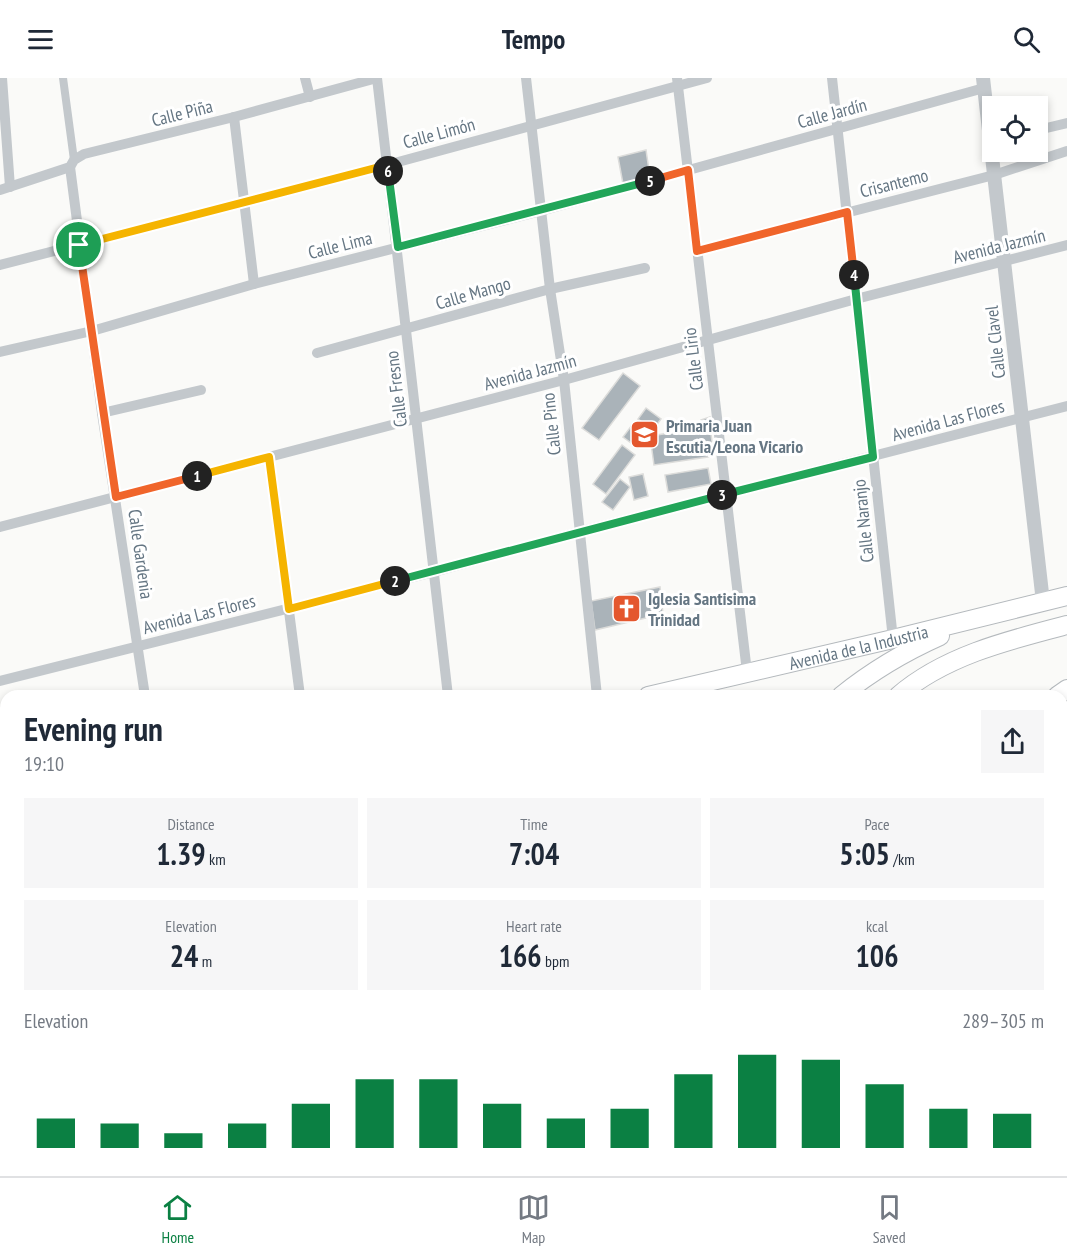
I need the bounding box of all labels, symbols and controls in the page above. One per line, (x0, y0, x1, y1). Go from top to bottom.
text: Tempo (502, 22, 565, 56)
icon: menu (24, 23, 57, 56)
icon: search (1010, 23, 1043, 56)
street label: Calle Jardín (795, 93, 869, 133)
street label: Calle Piña (149, 94, 215, 132)
map controls (982, 96, 1048, 162)
button: locate (982, 96, 1048, 162)
street label: Calle Limón (400, 112, 478, 154)
pin: 6 (373, 156, 403, 186)
text: 6 (384, 161, 392, 181)
street label: Crisantemo (857, 163, 931, 203)
pin: 5 (635, 166, 665, 196)
text: 5 (646, 171, 654, 191)
pin (53, 219, 104, 270)
street label: Avenida Jazmín (950, 223, 1048, 269)
street label: Calle Lima (306, 226, 374, 264)
icon: arrive (62, 228, 95, 261)
pin: 4 (839, 260, 869, 290)
text: 4 (850, 265, 858, 285)
street label: Calle Mango (433, 271, 513, 315)
street label: Calle Clavel (980, 304, 1010, 380)
street label: Calle Lirio (678, 326, 708, 392)
street label: Calle Fresno (380, 349, 412, 428)
street label: Avenida Jazmín (481, 349, 579, 395)
street label: Calle Pino (536, 391, 566, 456)
street label: Avenida Las Flores (889, 394, 1007, 446)
place label: Primaria Juan Escutia/Leona Vicario (666, 414, 803, 458)
school or university icon: Primaria Juan Escutia/Leona Vicario (629, 419, 661, 451)
pin: 1 (182, 461, 212, 491)
text: 1 (193, 466, 201, 486)
street label: Calle Naranjo (847, 478, 879, 564)
pin: 3 (707, 480, 737, 510)
text: 3 (718, 485, 726, 505)
street label: Calle Gardenia (123, 508, 159, 600)
pin: 2 (380, 566, 410, 596)
text: 2 (391, 571, 399, 591)
place label: Iglesia Santisima Trinidad (648, 587, 756, 631)
street label: Avenida Las Flores (140, 589, 258, 639)
church icon: Iglesia Santisima Trinidad (611, 592, 643, 624)
street label: Avenida de la Industria (787, 619, 930, 674)
text: Evening run (24, 707, 163, 750)
button: share (981, 710, 1044, 773)
text: 19:10 (24, 751, 64, 777)
text: Distance (167, 814, 215, 834)
text: Time (520, 814, 548, 834)
text: Pace (864, 814, 890, 834)
text: 1.39 (156, 834, 206, 873)
text: 7:04 (509, 834, 559, 873)
text: 5:05 (839, 834, 890, 873)
text: km (206, 849, 226, 869)
text: /km (890, 849, 915, 869)
text: Elevation (165, 916, 217, 936)
text: Heart rate (506, 916, 562, 936)
text: kcal (866, 916, 888, 936)
text: 24 (170, 936, 198, 975)
text: 166 (499, 936, 542, 975)
text: 106 (855, 936, 899, 975)
text: m (198, 951, 212, 971)
text: bpm (542, 951, 569, 971)
text: Elevation (24, 1008, 88, 1034)
text: 289–305 m (962, 1008, 1044, 1034)
tab: Home (161, 1191, 194, 1247)
tab: Map (517, 1191, 550, 1247)
tab: Saved (873, 1191, 906, 1247)

